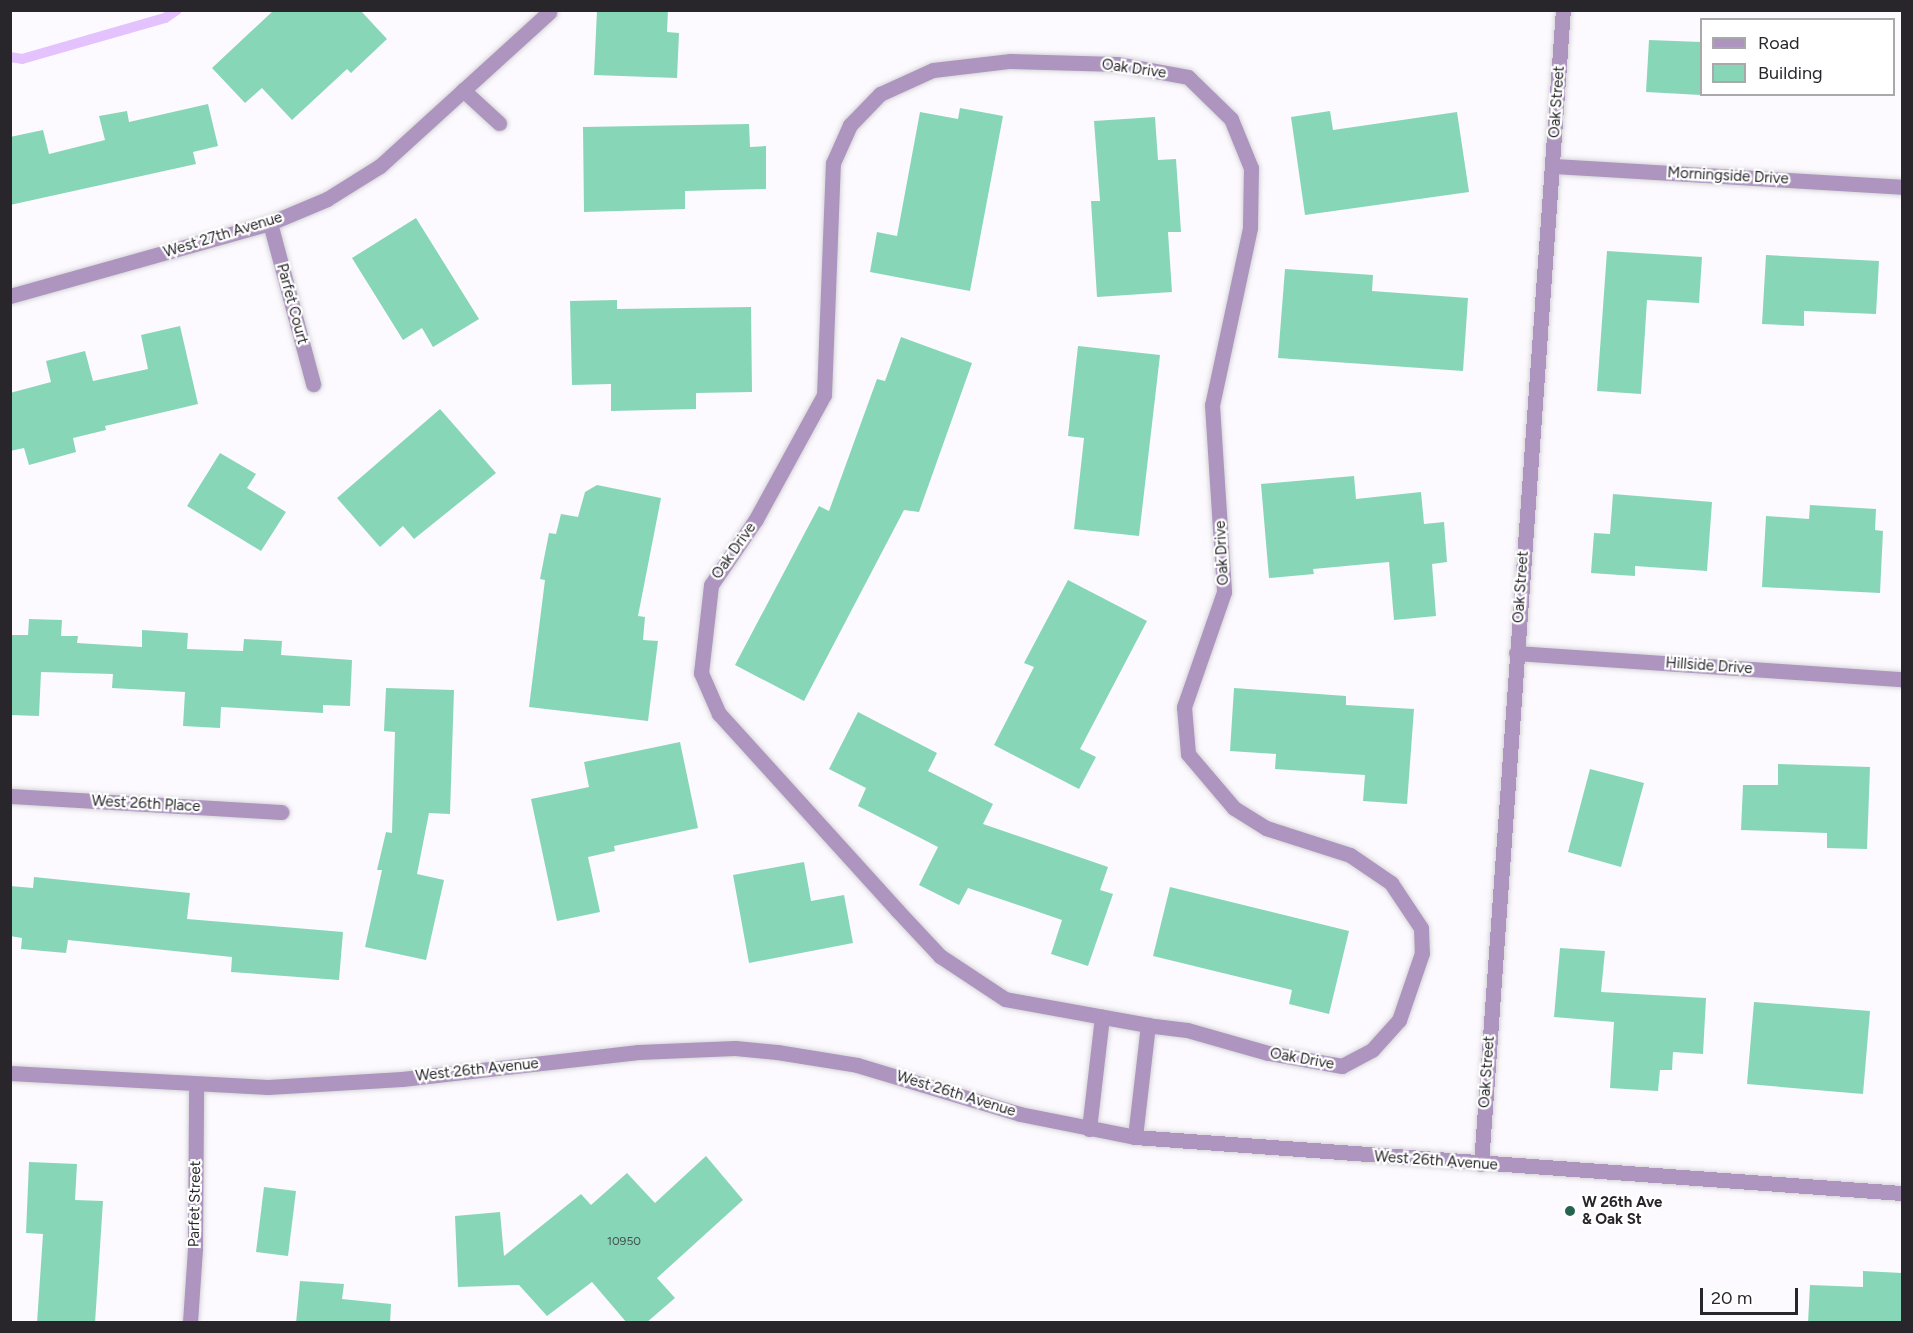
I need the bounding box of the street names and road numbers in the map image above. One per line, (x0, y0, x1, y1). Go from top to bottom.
street label: Oak Drive (1101, 56, 1167, 82)
street label: Oak Street (1546, 65, 1568, 139)
street label: Morningside Drive (1667, 164, 1789, 188)
street label: West 27th Avenue (161, 208, 285, 262)
street label: Parfet Court (273, 262, 311, 346)
street label: Oak Drive (708, 519, 760, 583)
street label: Oak Drive (1211, 520, 1233, 586)
street label: Oak Street (1510, 550, 1532, 624)
street label: Hillside Drive (1665, 654, 1753, 678)
street label: West 26th Place (91, 792, 201, 816)
street label: Oak Street (1476, 1035, 1498, 1109)
street label: Oak Drive (1268, 1044, 1336, 1074)
street label: West 26th Avenue (415, 1055, 539, 1085)
street label: West 26th Avenue (894, 1067, 1018, 1121)
street label: West 26th Avenue (1374, 1148, 1498, 1174)
street label: Parfet Street (185, 1161, 205, 1247)

